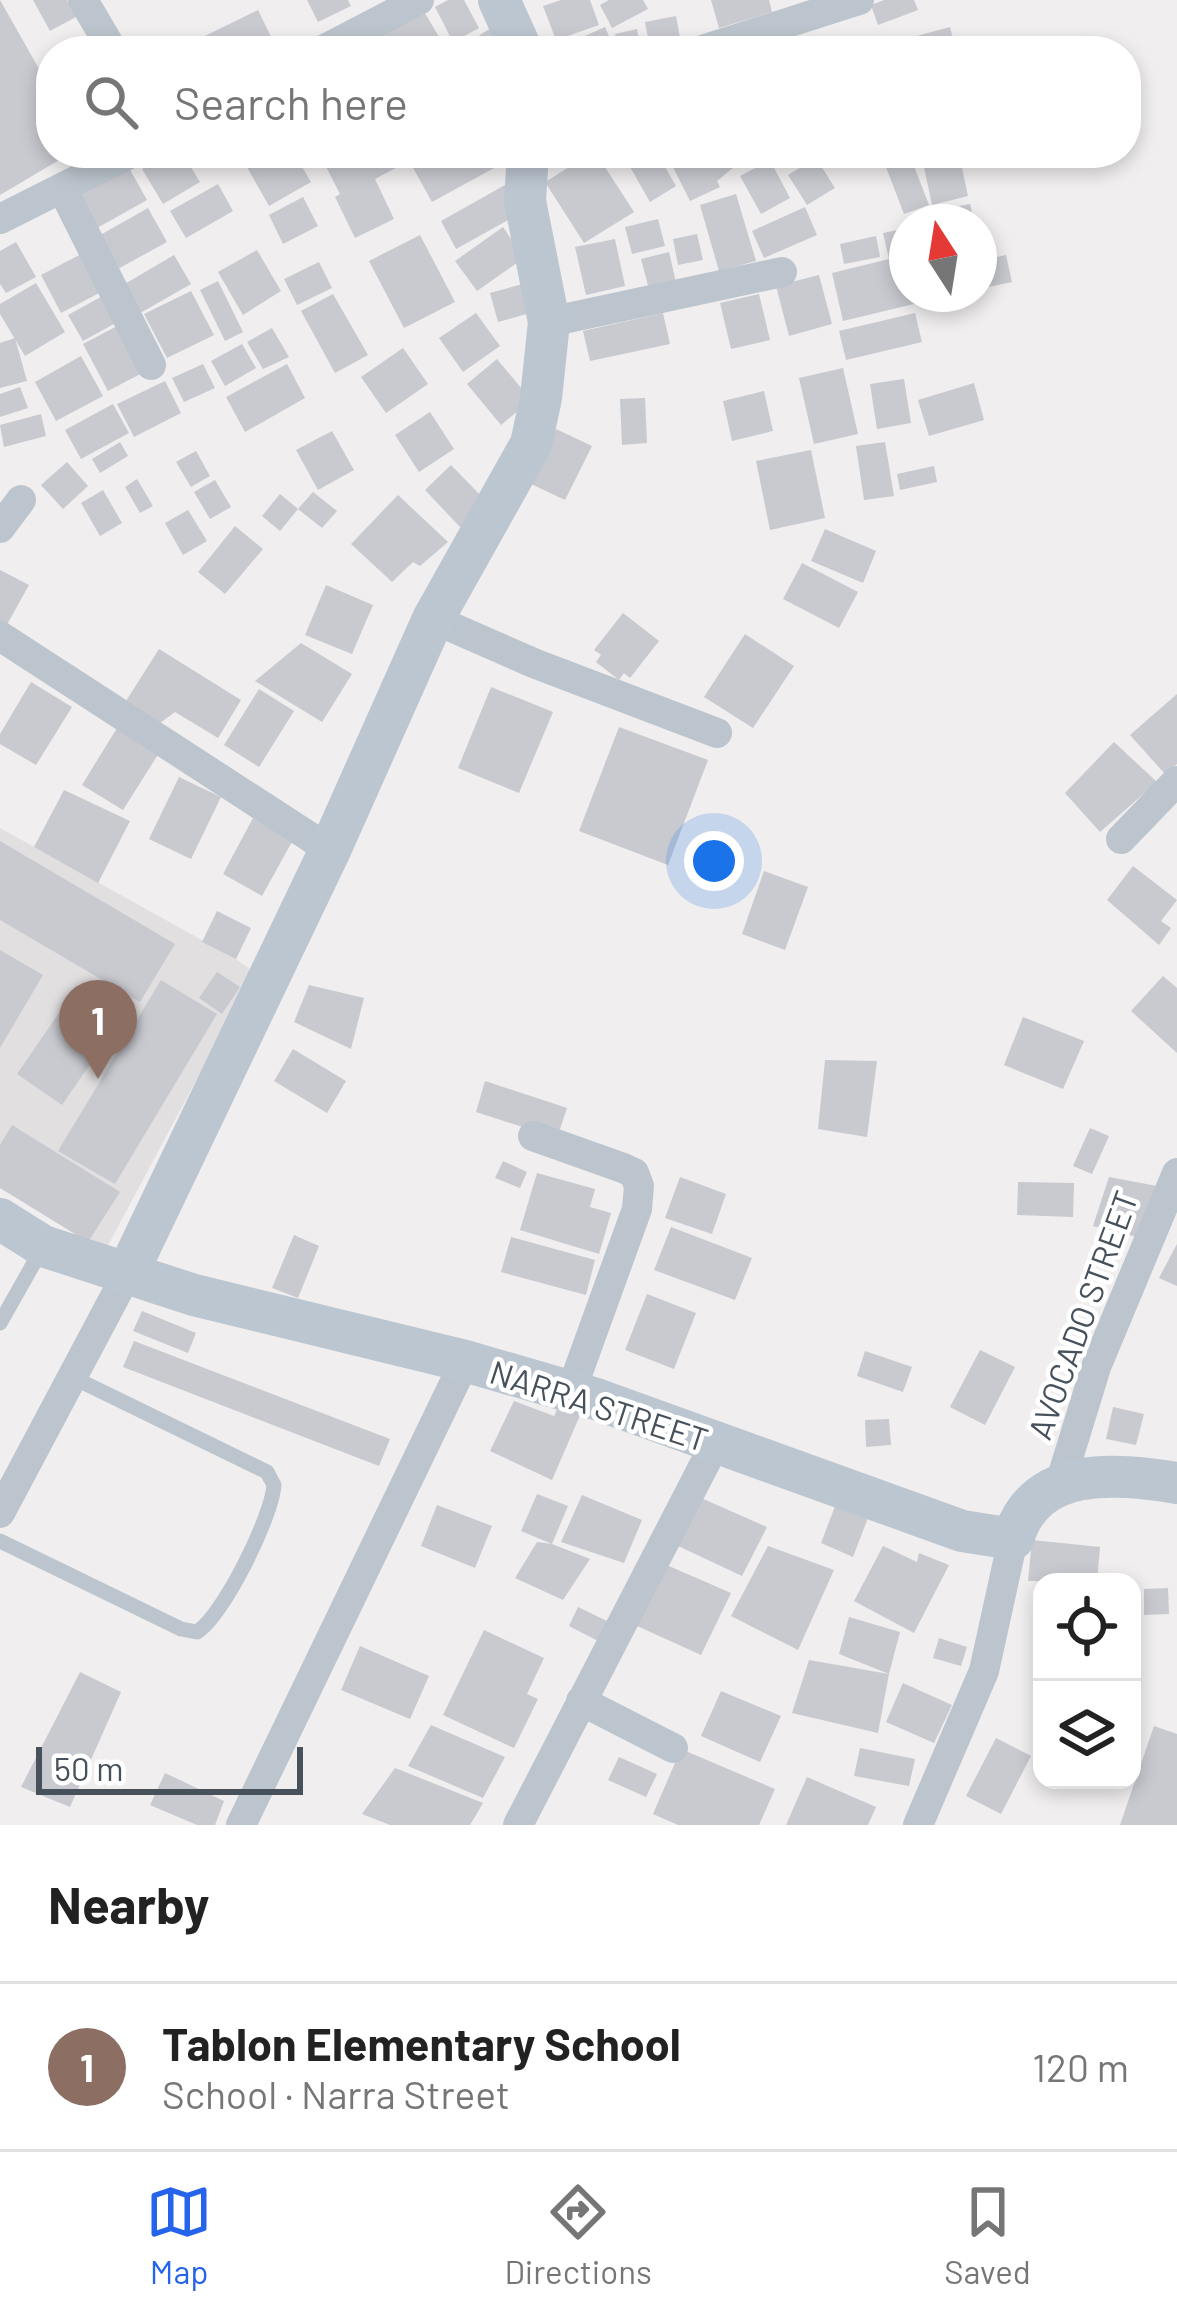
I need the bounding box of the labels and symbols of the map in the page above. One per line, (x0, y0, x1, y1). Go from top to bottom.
north arrow (889, 204, 997, 312)
your location (684, 831, 744, 891)
pin: 1 (59, 980, 137, 1079)
street label: AVOCADO STREET (1019, 1185, 1146, 1444)
street label: NARRA STREET (485, 1351, 713, 1459)
scale bar (36, 1741, 303, 1794)

